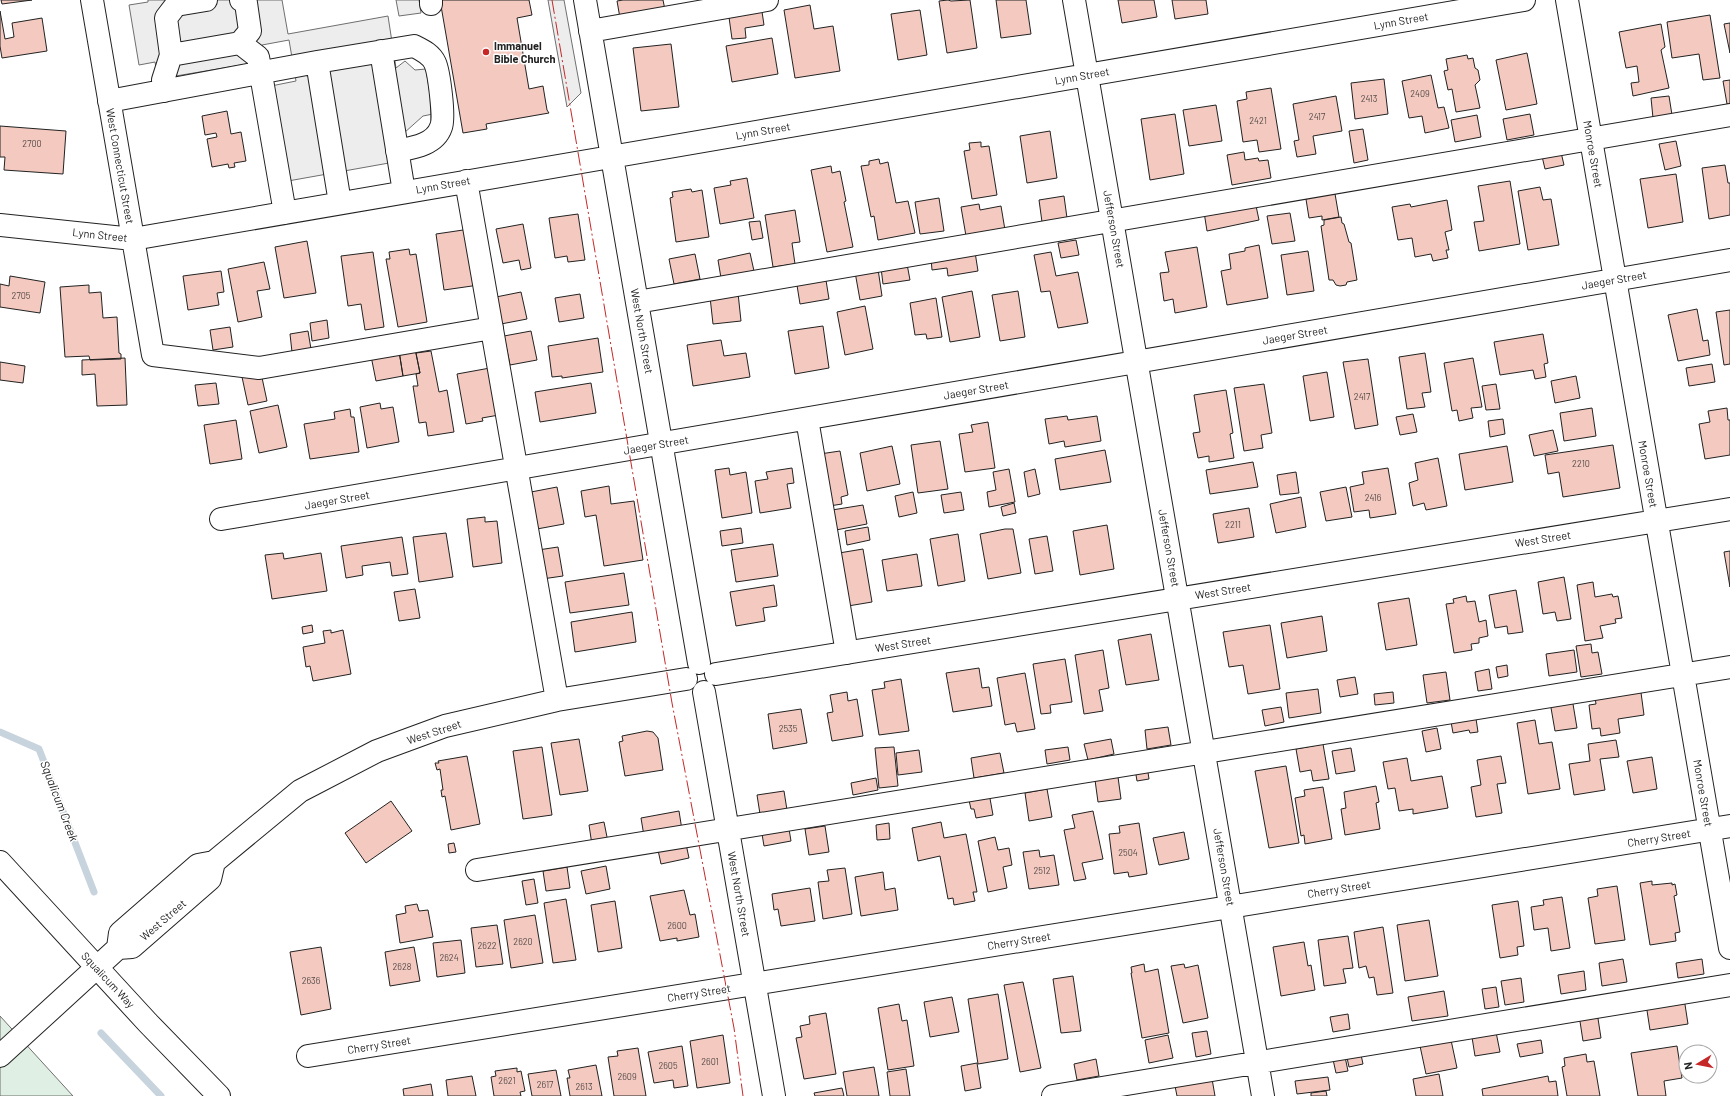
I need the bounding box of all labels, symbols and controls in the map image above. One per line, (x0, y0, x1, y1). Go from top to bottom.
street label: Lynn Street (1373, 9, 1429, 32)
place label: Immanuel Bible Church (494, 39, 555, 65)
marker: Immanuel Bible Church (481, 47, 491, 57)
street label: Lynn Street (1054, 64, 1110, 87)
house number: 2409 (1410, 88, 1430, 99)
house number: 2413 (1361, 93, 1378, 104)
street label: West Connecticut Street (104, 107, 137, 225)
house number: 2417 (1309, 111, 1326, 122)
house number: 2421 (1249, 115, 1267, 126)
street label: Lynn Street (735, 119, 791, 142)
street label: Monroe Street (1581, 119, 1606, 188)
house number: 2700 (22, 138, 42, 149)
street label: Lynn Street (415, 173, 471, 196)
street label: Jefferson Street (1101, 189, 1128, 269)
street label: Lynn Street (72, 225, 128, 244)
street label: Jaeger Street (1580, 267, 1647, 292)
street label: West North Street (629, 287, 656, 374)
house number: 2705 (12, 290, 31, 301)
street label: Jaeger Street (1261, 322, 1328, 347)
street label: Jaeger Street (942, 377, 1009, 402)
house number: 2417 (1354, 391, 1371, 402)
street label: Jaeger Street (622, 432, 689, 457)
street label: Monroe Street (1636, 439, 1661, 508)
house number: 2210 (1572, 458, 1590, 469)
street label: Jaeger Street (303, 487, 370, 512)
house number: 2416 (1365, 492, 1382, 503)
street label: Jefferson Street (1156, 508, 1183, 588)
house number: 2211 (1225, 519, 1241, 530)
street label: West Street (1514, 528, 1572, 549)
street label: West Street (1194, 580, 1252, 601)
street label: West Street (874, 633, 932, 654)
street label: West Street (405, 717, 463, 746)
house number: 2535 (779, 723, 798, 734)
water label: Squalicum Creek (38, 758, 82, 843)
street label: Monroe Street (1691, 758, 1716, 827)
street label: Cherry Street (1626, 826, 1692, 849)
street label: Jefferson Street (1211, 827, 1238, 907)
house number: 2504 (1118, 847, 1138, 858)
street label: West North Street (726, 850, 753, 937)
house number: 2512 (1033, 865, 1051, 876)
street label: Cherry Street (1306, 877, 1372, 900)
street label: West Street (137, 896, 188, 943)
house number: 2600 (667, 920, 687, 931)
street label: Cherry Street (986, 929, 1052, 952)
house number: 2620 (513, 936, 533, 947)
house number: 2622 (477, 940, 497, 951)
street label: Squalicum Way (79, 949, 138, 1010)
house number: 2624 (439, 952, 459, 963)
house number: 2628 (393, 961, 412, 972)
house number: 2636 (302, 975, 321, 986)
street label: Cherry Street (666, 981, 732, 1004)
street label: Cherry Street (346, 1033, 412, 1056)
north arrow (1678, 1044, 1718, 1084)
house number: 2601 (701, 1056, 719, 1067)
house number: 2605 (658, 1060, 678, 1071)
text: N (1681, 1061, 1695, 1071)
house number: 2609 (617, 1071, 637, 1082)
house number: 2621 (498, 1075, 516, 1086)
house number: 2617 (537, 1079, 554, 1090)
house number: 2613 (575, 1081, 593, 1092)

